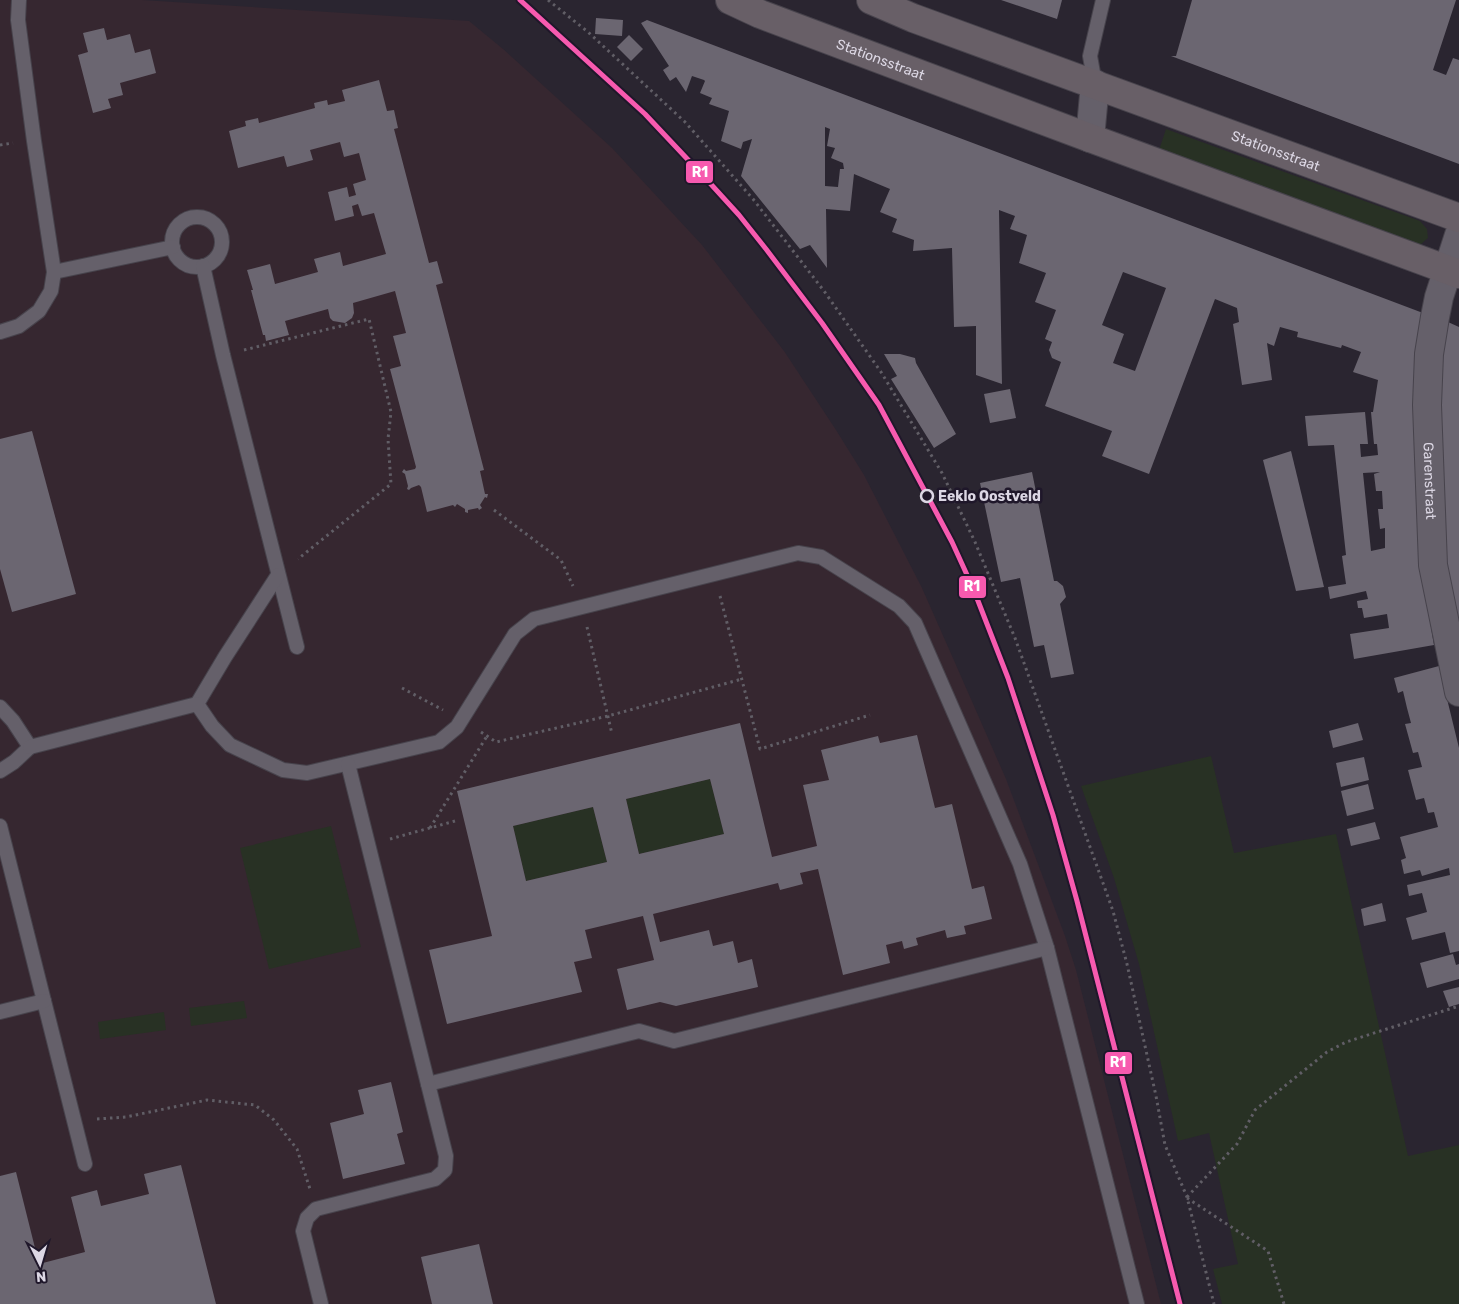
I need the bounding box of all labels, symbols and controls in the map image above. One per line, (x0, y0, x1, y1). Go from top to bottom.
street label: Stationsstraat (834, 35, 928, 84)
street label: Stationsstraat (1229, 127, 1323, 175)
line badge: R1 (685, 160, 714, 184)
text: R1 (692, 164, 708, 181)
street label: Garenstraat (1420, 442, 1440, 520)
place label: Eeklo Oostveld (938, 488, 1041, 505)
marker: Eeklo Oostveld (920, 489, 934, 503)
line badge: R1 (958, 575, 987, 599)
text: R1 (964, 578, 980, 595)
line badge: R1 (1104, 1051, 1133, 1075)
text: R1 (1110, 1054, 1126, 1071)
north arrow (15, 1239, 65, 1289)
text: N (35, 1268, 47, 1285)

